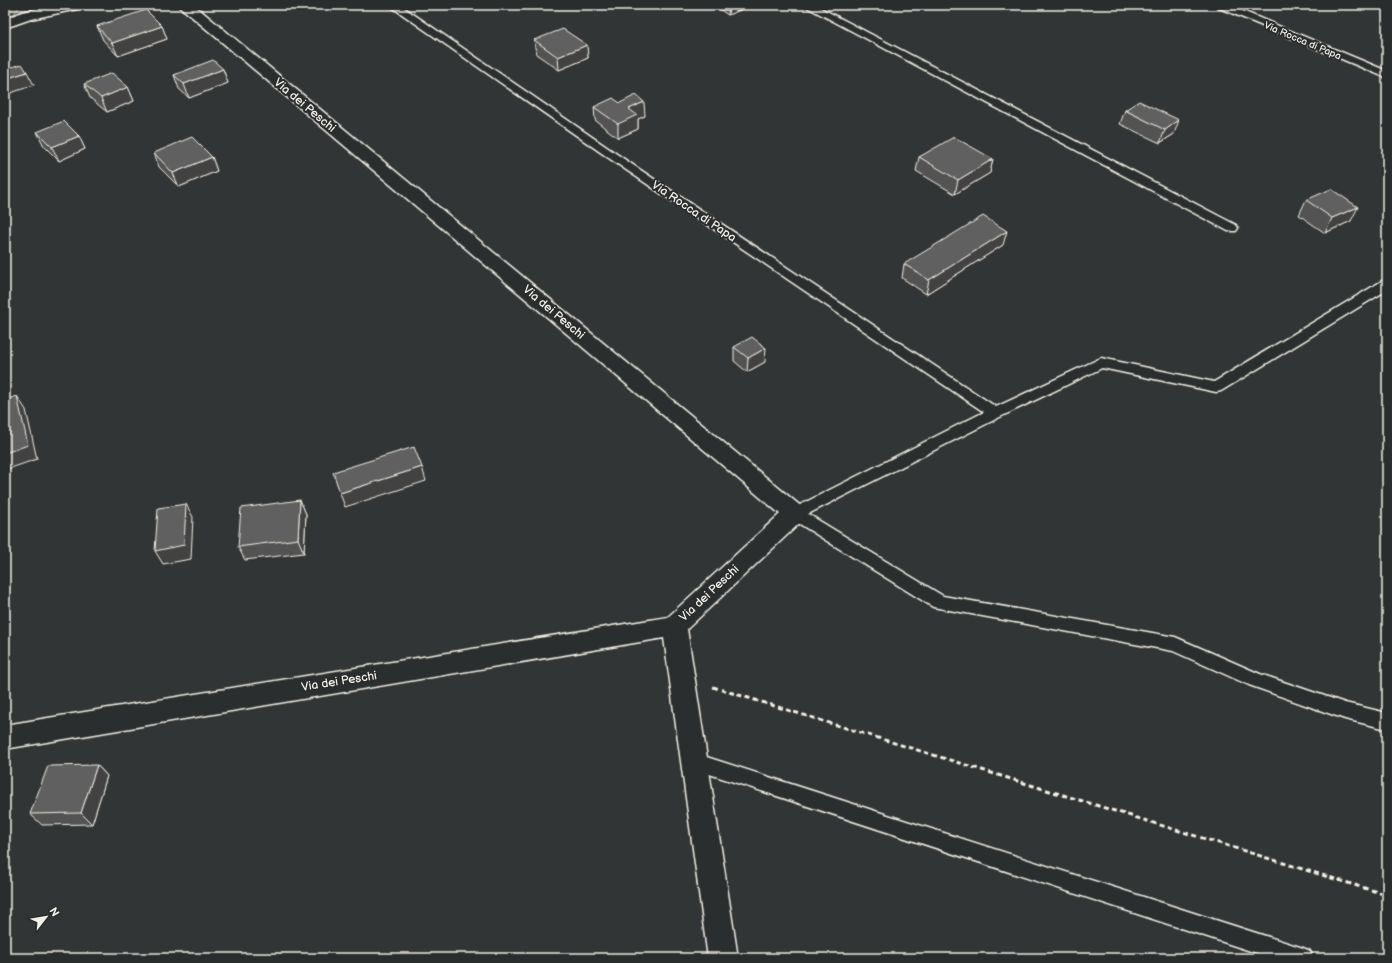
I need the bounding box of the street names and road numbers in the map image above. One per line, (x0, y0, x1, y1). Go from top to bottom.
street label: Via Rocca di Papa (1262, 19, 1343, 63)
street label: Via dei Peschi (271, 75, 339, 136)
street label: Via Rocca di Papa (649, 178, 739, 245)
street label: Via dei Peschi (520, 282, 588, 343)
street label: Via dei Peschi (676, 562, 742, 625)
street label: Via dei Peschi (300, 668, 378, 695)

